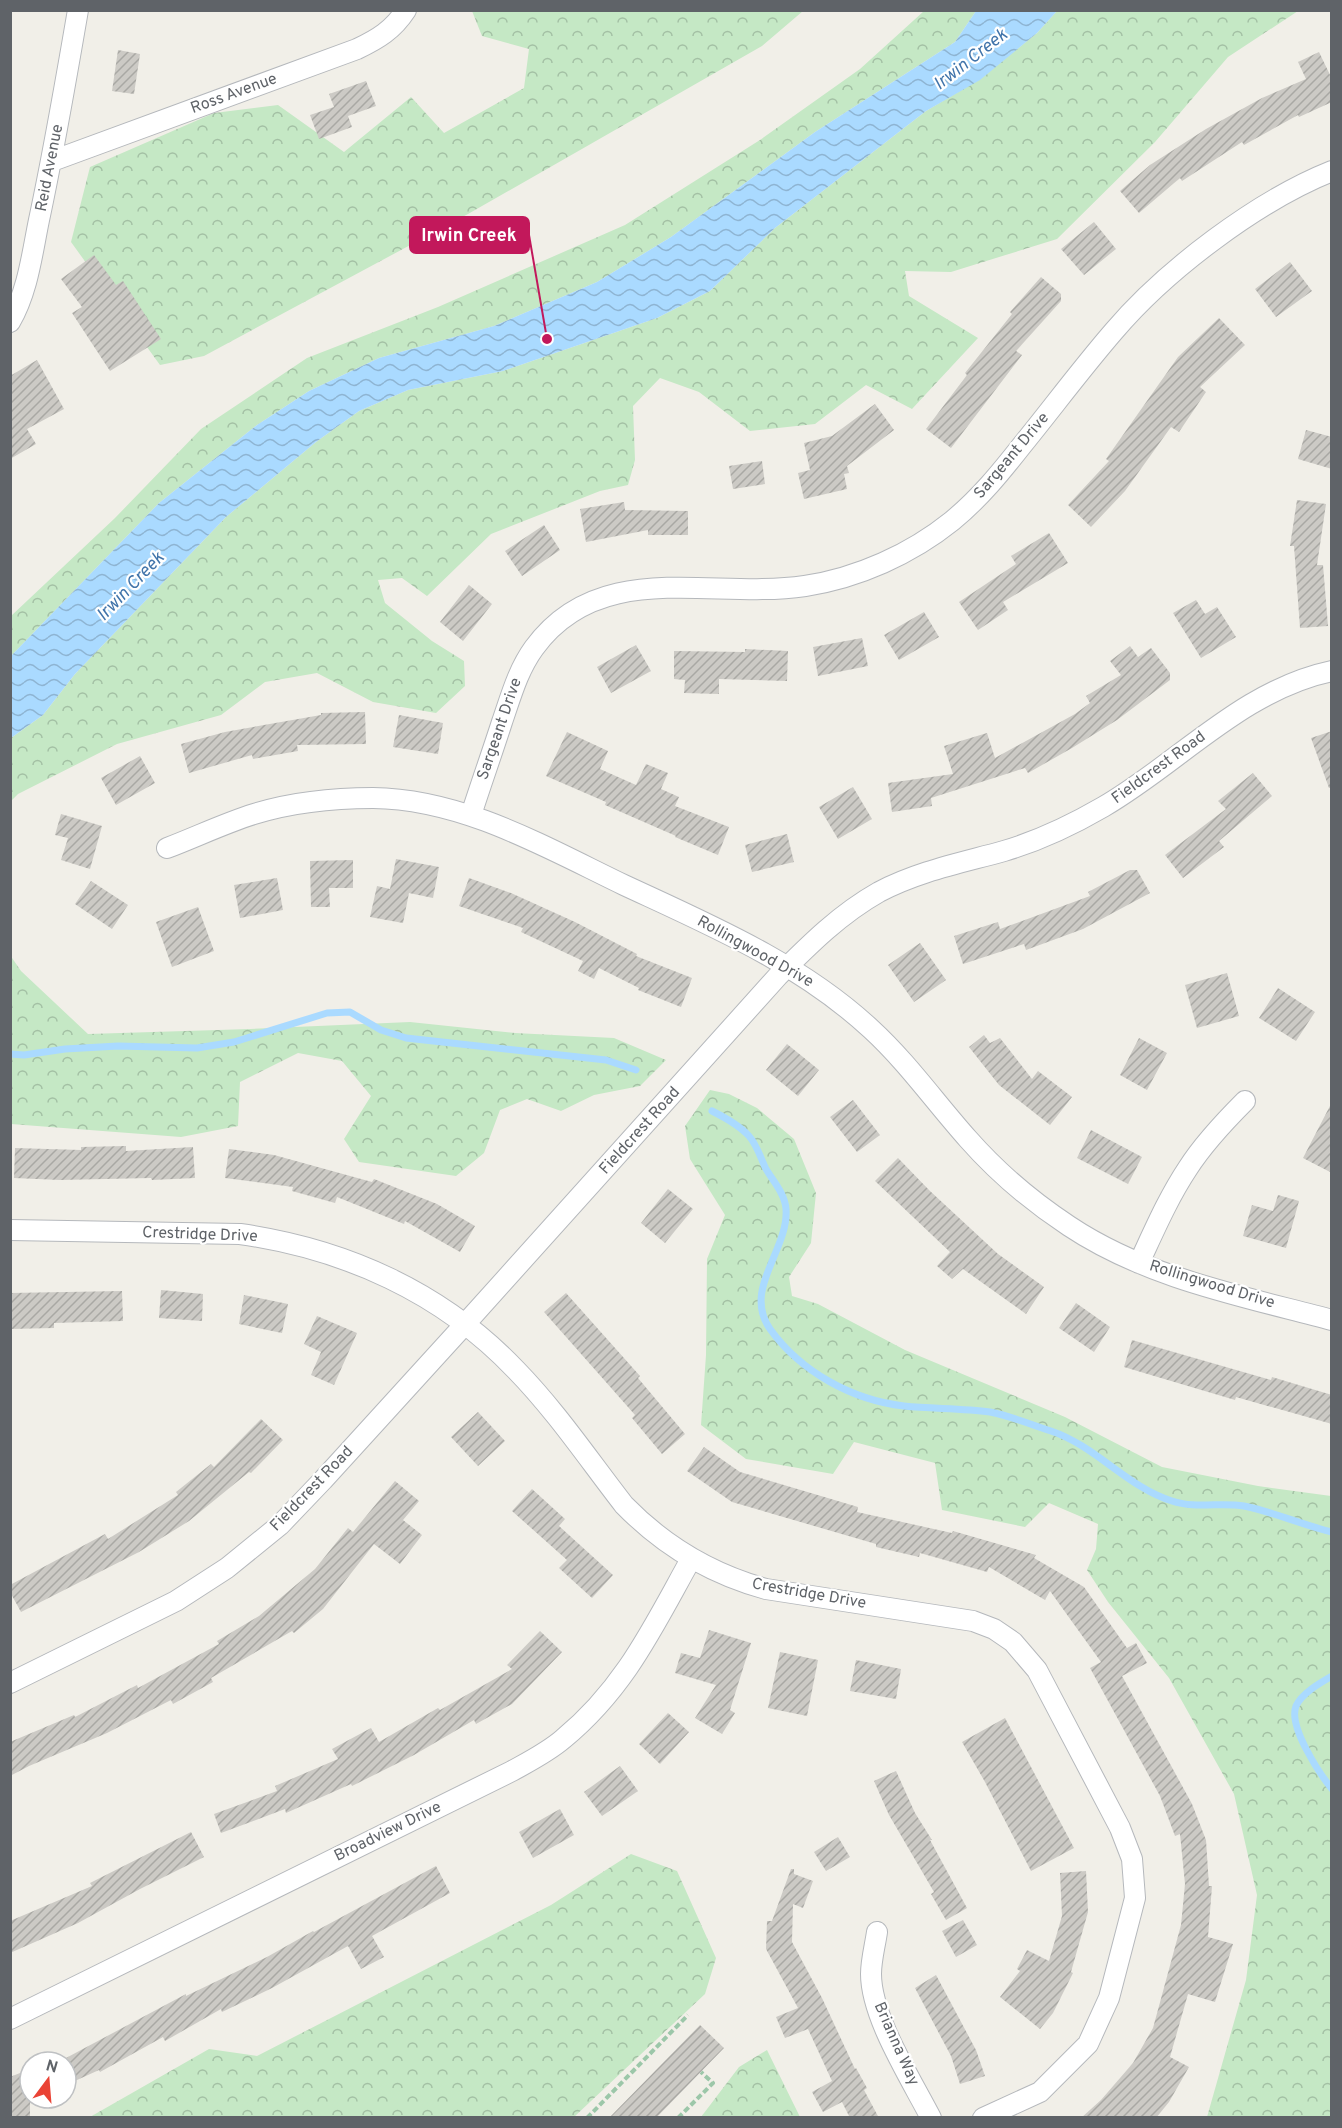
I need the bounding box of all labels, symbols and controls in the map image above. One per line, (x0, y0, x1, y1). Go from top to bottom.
water label: Irwin Creek (929, 23, 1013, 96)
street label: Ross Avenue (188, 69, 280, 119)
street label: Reid Avenue (32, 123, 68, 213)
callout: Irwin Creek (410, 217, 529, 253)
text: Irwin Creek (421, 225, 517, 248)
street label: Sargeant Drive (970, 409, 1054, 503)
water label: Irwin Creek (92, 547, 170, 627)
street label: Sargeant Drive (473, 675, 527, 783)
street label: Fieldcrest Road (1108, 727, 1210, 809)
street label: Rollingwood Drive (693, 912, 817, 992)
street label: Fieldcrest Road (595, 1083, 685, 1179)
street label: Crestridge Drive (142, 1223, 258, 1247)
street label: Rollingwood Drive (1147, 1256, 1277, 1314)
street label: Fieldcrest Road (266, 1442, 358, 1536)
street label: Crestridge Drive (750, 1574, 868, 1614)
street label: Broadview Drive (331, 1797, 445, 1867)
street label: Brianna Way (869, 1999, 923, 2089)
north arrow (18, 2050, 78, 2110)
text: N (43, 2056, 60, 2079)

